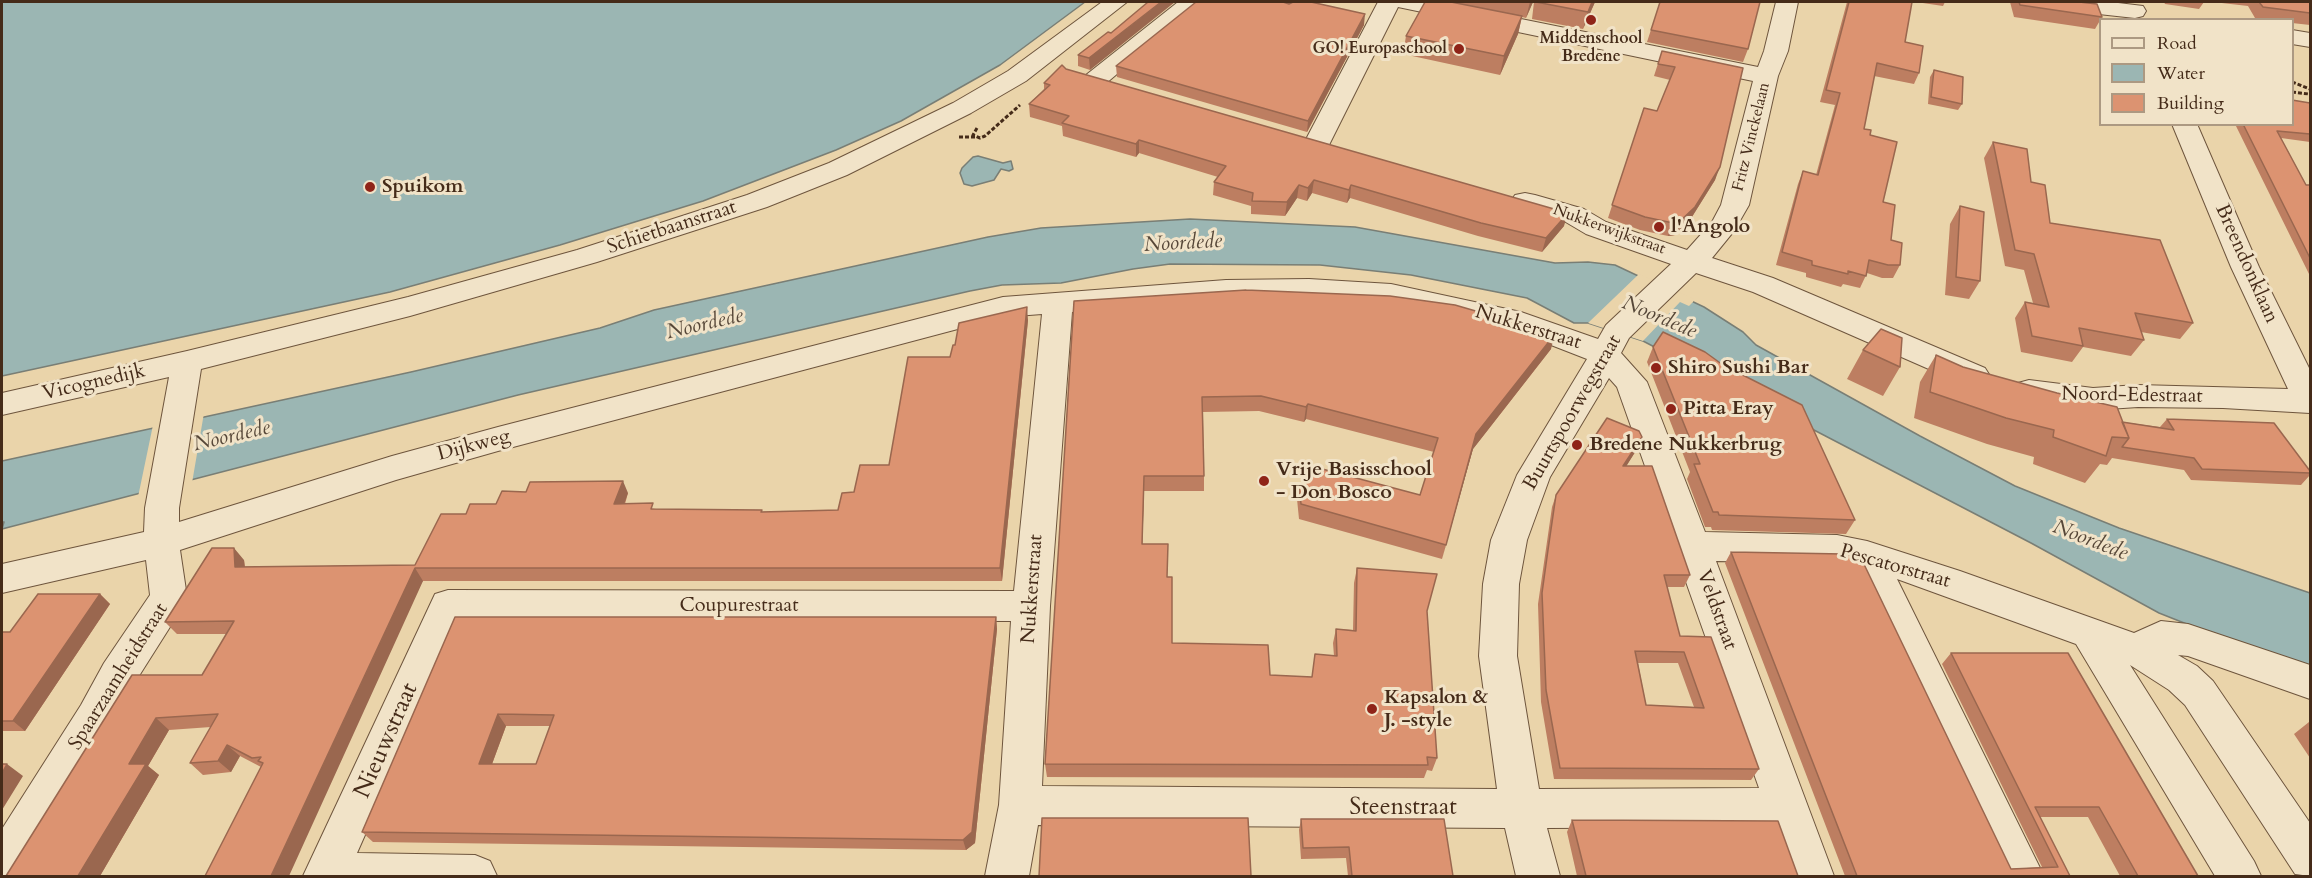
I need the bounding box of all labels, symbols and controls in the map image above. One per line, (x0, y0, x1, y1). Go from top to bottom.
marker: Middenschool Bredene (1584, 13, 1598, 27)
legend (2099, 18, 2294, 126)
place label: Middenschool Bredene (1540, 29, 1642, 67)
text: Road (2157, 31, 2197, 56)
place label: GO! Europaschool (1312, 39, 1447, 59)
marker: GO! Europaschool (1452, 42, 1466, 56)
text: Water (2157, 61, 2205, 86)
street label: Fritz Vinckelaan (1729, 81, 1775, 193)
text: Building (2157, 91, 2224, 116)
place label: Spuikom (382, 175, 464, 199)
marker: Spuikom (363, 180, 377, 194)
street label: Schietbaanstraat (604, 196, 740, 260)
street label: Nukkerwijkstraat (1550, 201, 1668, 259)
street label: Breendonklaan (2209, 201, 2283, 327)
place label: l'Angolo (1671, 215, 1750, 239)
marker: l'Angolo (1652, 220, 1666, 234)
water label: Noordede (1143, 229, 1223, 259)
water label: Noordede (1618, 291, 1700, 345)
street label: Nukkerstraat (1472, 300, 1584, 356)
water label: Noordede (664, 304, 746, 346)
street label: Buurtspoorwegstraat (1519, 331, 1627, 495)
place label: Shiro Sushi Bar (1668, 356, 1809, 380)
street label: Vicognedijk (40, 360, 148, 406)
marker: Shiro Sushi Bar (1649, 361, 1663, 375)
street label: Noord-Edestraat (2061, 383, 2203, 409)
place label: Pitta Eray (1683, 397, 1774, 421)
marker: Pitta Eray (1664, 402, 1678, 416)
water label: Noordede (191, 416, 273, 458)
street label: Dijkweg (435, 425, 513, 467)
place label: Bredene Nukkerbrug (1589, 433, 1782, 457)
marker: Bredene Nukkerbrug (1570, 438, 1584, 452)
place label: Vrije Basisschool - Don Bosco (1276, 458, 1432, 505)
marker: Vrije Basisschool - Don Bosco (1257, 474, 1271, 488)
water label: Noordede (2049, 515, 2131, 567)
street label: Nukkerstraat (1017, 533, 1049, 645)
street label: Pescatorstraat (1837, 540, 1953, 594)
street label: Veldstraat (1690, 567, 1742, 653)
street label: Coupurestraat (680, 594, 798, 618)
street label: Spaarzaamheidstraat (64, 599, 174, 755)
street label: Nieuwstraat (349, 679, 425, 803)
place label: Kapsalon & J. -style (1384, 686, 1488, 733)
marker: Kapsalon & J. -style (1365, 702, 1379, 716)
street label: Steenstraat (1349, 794, 1457, 822)

